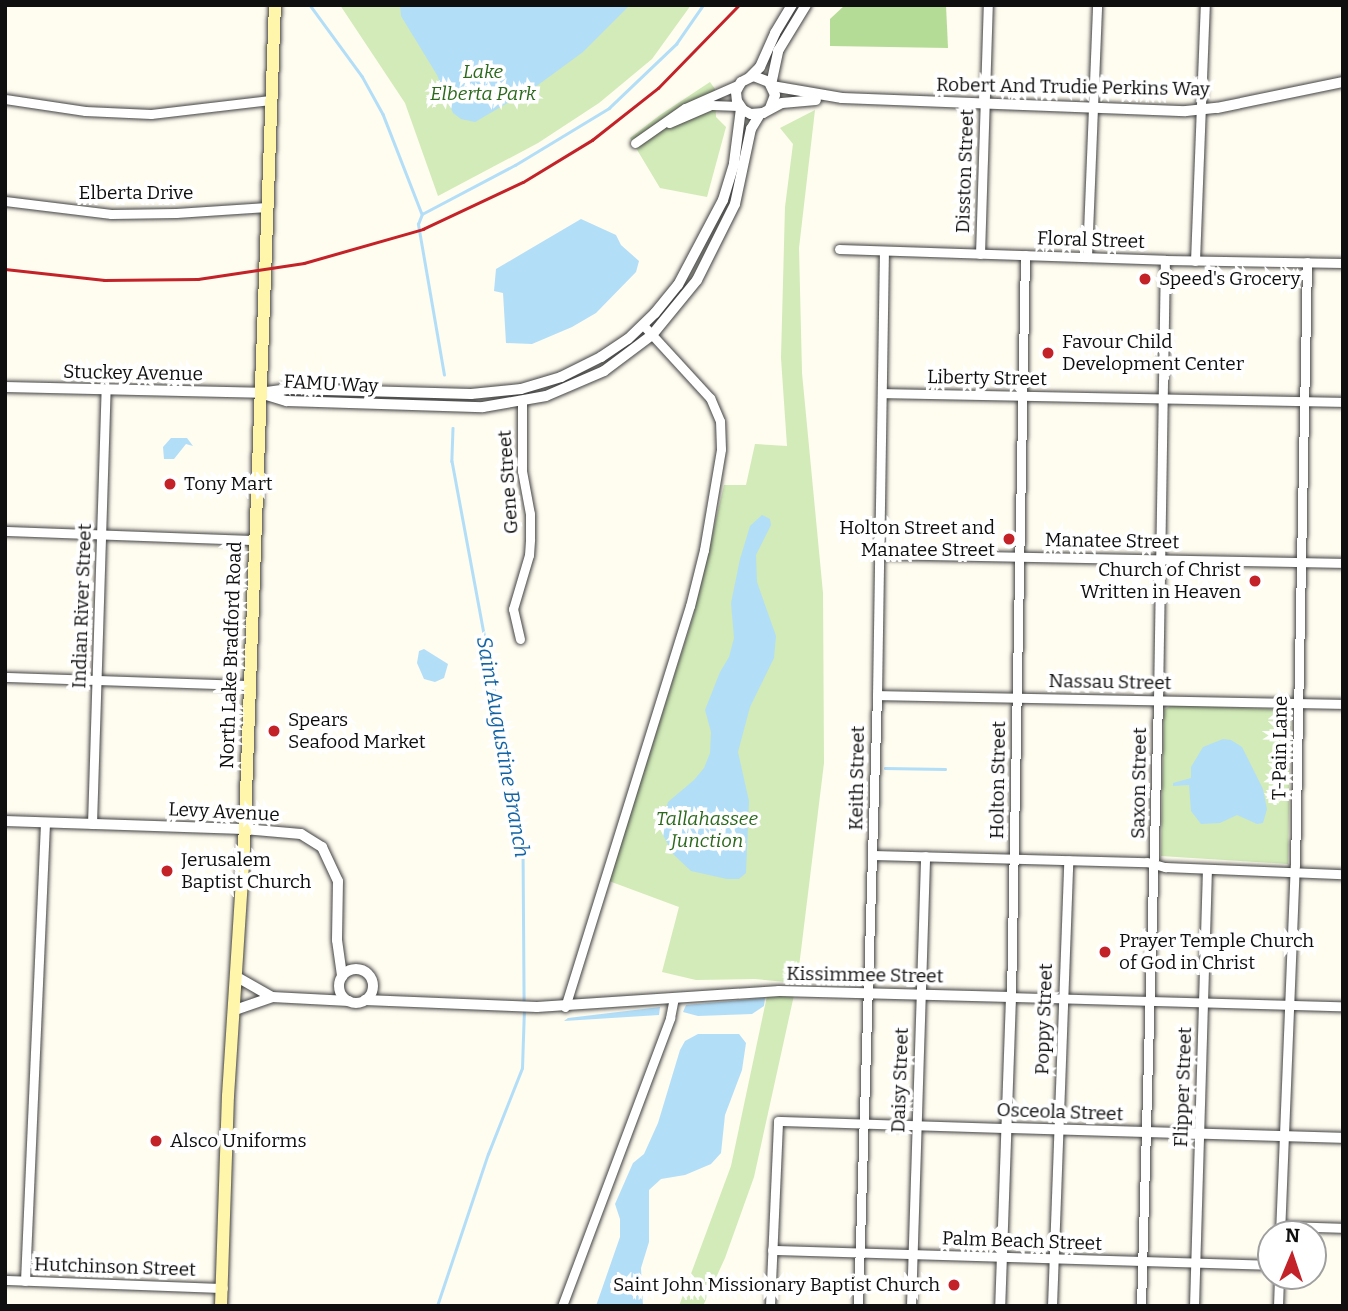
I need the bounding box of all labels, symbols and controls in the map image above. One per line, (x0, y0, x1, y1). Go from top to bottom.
park label: Lake Elberta Park (430, 61, 536, 105)
street label: Robert And Trudie Perkins Way (936, 73, 1210, 101)
street label: Disston Street (951, 109, 979, 233)
street label: Elberta Drive (79, 182, 193, 204)
street label: Floral Street (1037, 227, 1145, 253)
place label: Speed's Grocery (1159, 268, 1301, 290)
marker: Speed's Grocery (1137, 271, 1153, 287)
place label: Favour Child Development Center (1062, 331, 1244, 375)
marker: Favour Child Development Center (1040, 345, 1056, 361)
street label: Stuckey Avenue (63, 360, 203, 386)
street label: Liberty Street (927, 366, 1047, 390)
street label: FAMU Way (283, 370, 379, 398)
street label: Gene Street (493, 429, 523, 535)
place label: Tony Mart (184, 473, 273, 495)
marker: Tony Mart (162, 476, 178, 492)
place label: Holton Street and Manatee Street (839, 517, 995, 561)
street label: Indian River Street (68, 523, 96, 689)
street label: Manatee Street (1045, 528, 1179, 554)
marker: Holton Street and Manatee Street (1001, 531, 1017, 547)
street label: North Lake Bradford Road (216, 541, 246, 769)
place label: Church of Christ Written in Heaven (1080, 559, 1241, 603)
marker: Church of Christ Written in Heaven (1247, 573, 1263, 589)
water label: Saint Augustine Branch (471, 634, 535, 860)
street label: Nassau Street (1048, 670, 1172, 694)
street label: T-Pain Lane (1268, 696, 1292, 800)
place label: Spears Seafood Market (288, 709, 426, 753)
street label: Holton Street (986, 721, 1010, 839)
marker: Spears Seafood Market (266, 723, 282, 739)
street label: Keith Street (845, 725, 869, 831)
street label: Saxon Street (1127, 727, 1151, 839)
street label: Levy Avenue (168, 798, 280, 826)
park label: Tallahassee Junction (656, 808, 758, 852)
place label: Jerusalem Baptist Church (181, 849, 311, 893)
marker: Jerusalem Baptist Church (159, 863, 175, 879)
place label: Prayer Temple Church of God in Christ (1119, 930, 1314, 974)
marker: Prayer Temple Church of God in Christ (1097, 944, 1113, 960)
street label: Kissimmee Street (786, 962, 944, 988)
street label: Poppy Street (1031, 963, 1057, 1075)
street label: Flipper Street (1170, 1026, 1196, 1148)
street label: Daisy Street (887, 1027, 913, 1133)
street label: Osceola Street (996, 1098, 1124, 1126)
place label: Alsco Uniforms (170, 1130, 307, 1152)
marker: Alsco Uniforms (148, 1133, 164, 1149)
north arrow (1257, 1220, 1327, 1290)
text: N (1285, 1224, 1300, 1247)
street label: Palm Beach Street (942, 1227, 1102, 1255)
street label: Hutchinson Street (34, 1253, 196, 1281)
place label: Saint John Missionary Baptist Church (613, 1274, 940, 1296)
marker: Saint John Missionary Baptist Church (946, 1277, 962, 1293)

